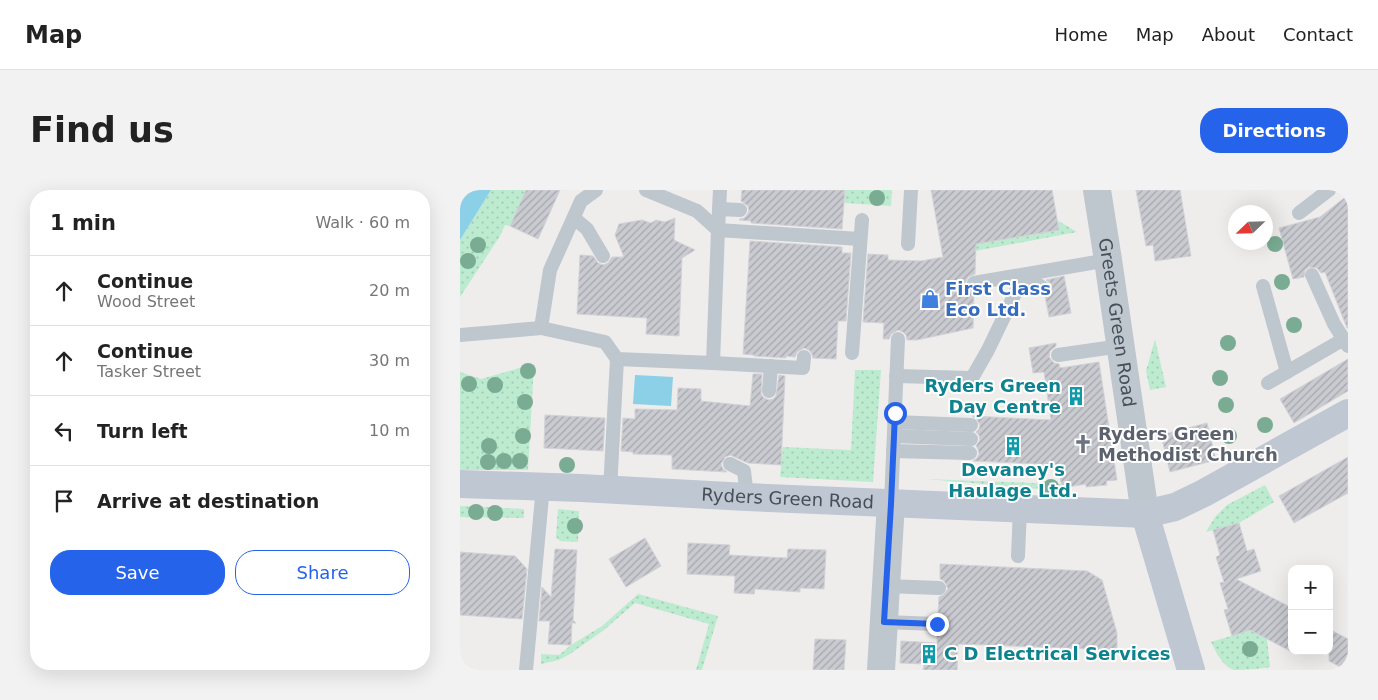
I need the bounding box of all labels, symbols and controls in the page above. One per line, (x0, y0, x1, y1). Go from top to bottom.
text: Map (25, 21, 82, 49)
text: Home (1055, 24, 1108, 45)
text: Map (1136, 24, 1174, 45)
text: About (1202, 24, 1255, 45)
text: Contact (1283, 24, 1353, 45)
button: Directions (1200, 108, 1348, 153)
text: Find us (30, 110, 174, 150)
north arrow (1228, 205, 1273, 250)
text: 1 min (50, 211, 116, 235)
text: Walk · 60 m (315, 213, 410, 232)
street label: Greets Green Road (1095, 236, 1140, 408)
text: Continue (97, 270, 193, 292)
icon: ahead (50, 277, 78, 305)
place label: First Class Eco Ltd. (945, 278, 1051, 320)
text: 20 m (369, 281, 410, 300)
shop icon: First Class Eco Ltd. (919, 288, 941, 310)
text: Wood Street (97, 292, 195, 311)
text: Continue (97, 340, 193, 362)
icon: ahead (50, 347, 78, 375)
text: 30 m (369, 351, 410, 370)
text: Tasker Street (97, 362, 201, 381)
place label: Ryders Green Day Centre (924, 375, 1061, 417)
building icon: Ryders Green Day Centre (1065, 385, 1087, 407)
route start (884, 402, 907, 425)
icon: left (50, 417, 78, 445)
text: Turn left (97, 420, 188, 442)
text: 10 m (369, 421, 410, 440)
place label: Ryders Green Methodist Church (1098, 423, 1278, 465)
church icon: Ryders Green Methodist Church (1072, 433, 1094, 455)
building icon: Devaney's Haulage Ltd. (1002, 435, 1024, 457)
place label: Devaney's Haulage Ltd. (948, 459, 1078, 501)
street label: Ryders Green Road (701, 484, 874, 512)
icon: arrive (50, 487, 78, 515)
text: Arrive at destination (97, 490, 319, 512)
button: Save (50, 550, 225, 595)
button: Share (235, 550, 410, 595)
map controls (1288, 565, 1333, 655)
button: + (1288, 565, 1333, 610)
button: − (1288, 610, 1333, 655)
route end (926, 613, 949, 636)
building icon: C D Electrical Services (918, 643, 940, 665)
place label: C D Electrical Services (944, 643, 1170, 664)

